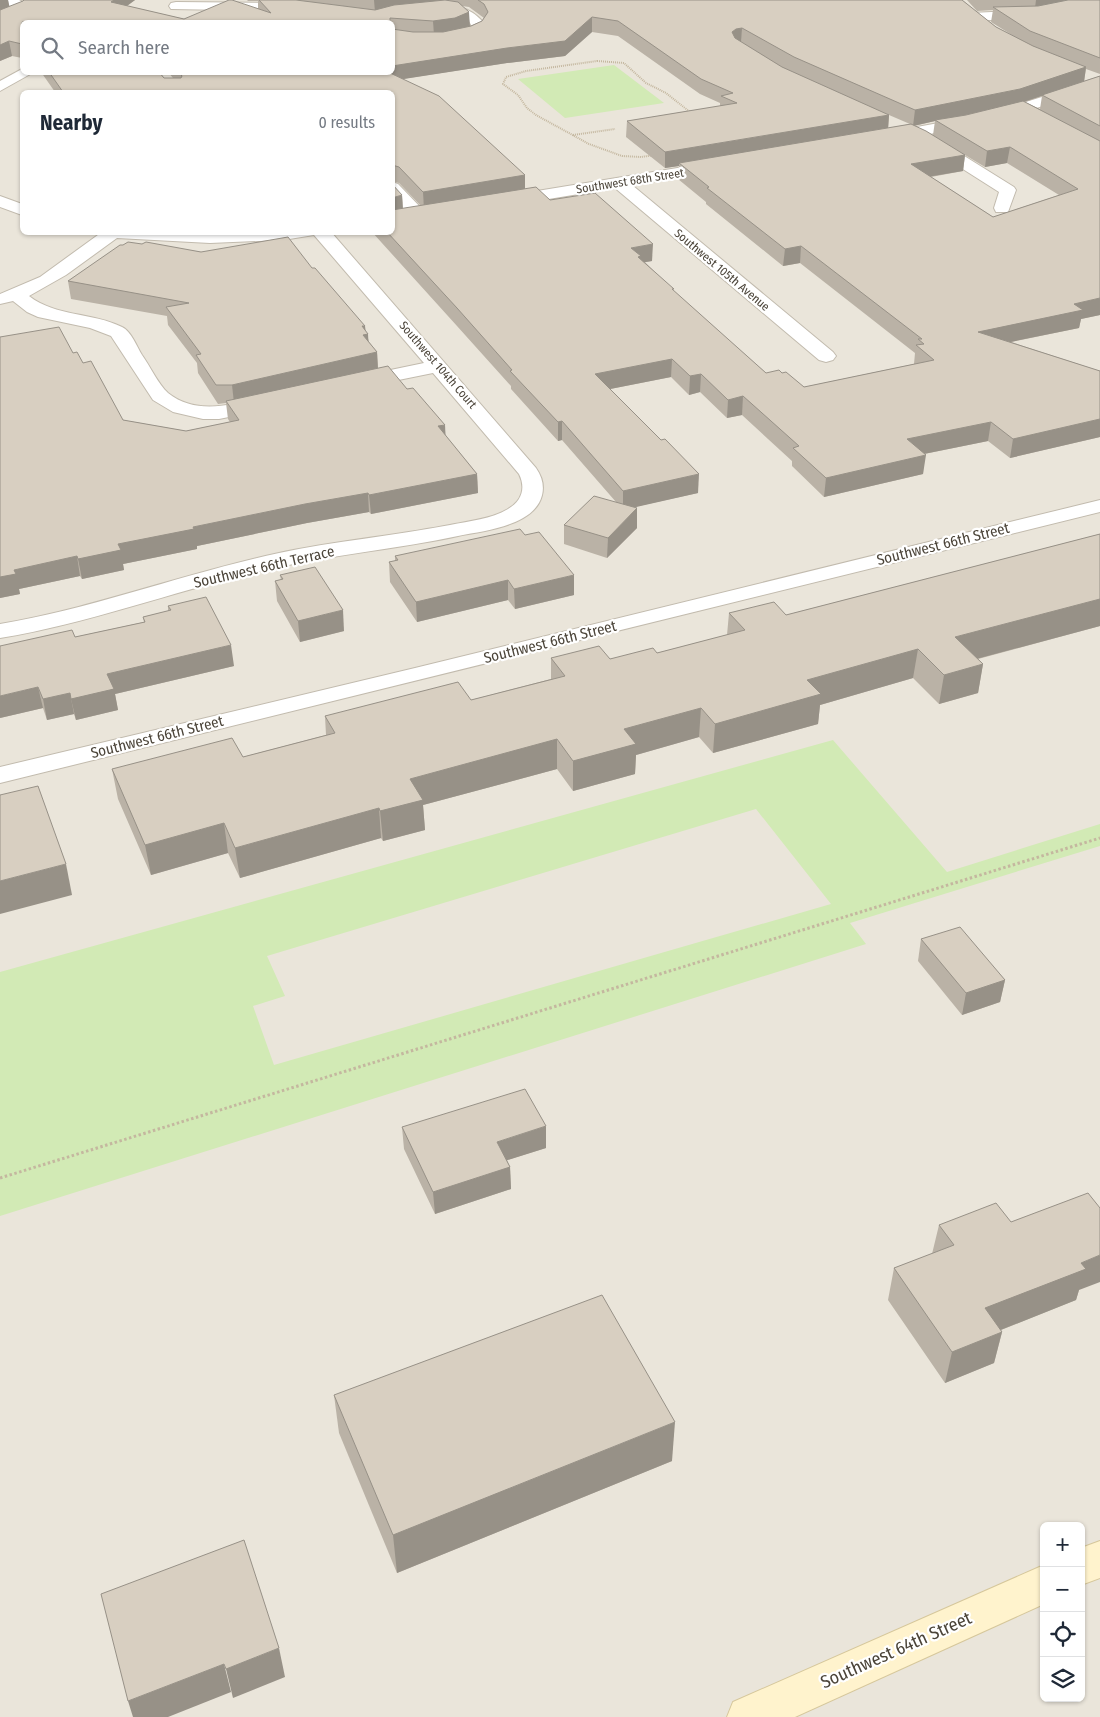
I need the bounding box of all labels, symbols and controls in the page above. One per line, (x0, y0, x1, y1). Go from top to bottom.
search box (20, 20, 395, 75)
icon: search (38, 34, 66, 62)
text: Search here (78, 36, 170, 59)
text: Nearby (40, 110, 102, 136)
text: 0 results (318, 113, 375, 132)
street label: Southwest 68th Street (575, 166, 685, 196)
street label: Southwest 105th Avenue (672, 226, 772, 314)
street label: Southwest 104th Court (396, 319, 480, 411)
street label: Southwest 66th Street (875, 519, 1011, 569)
street label: Southwest 66th Terrace (192, 542, 336, 592)
street label: Southwest 66th Street (482, 617, 618, 667)
street label: Southwest 66th Street (89, 712, 225, 762)
map controls (1040, 1522, 1085, 1702)
button: + (1040, 1522, 1085, 1567)
button: − (1040, 1567, 1085, 1612)
street label: Southwest 64th Street (817, 1607, 975, 1693)
button: locate (1040, 1612, 1085, 1657)
button: layers (1040, 1657, 1085, 1702)

